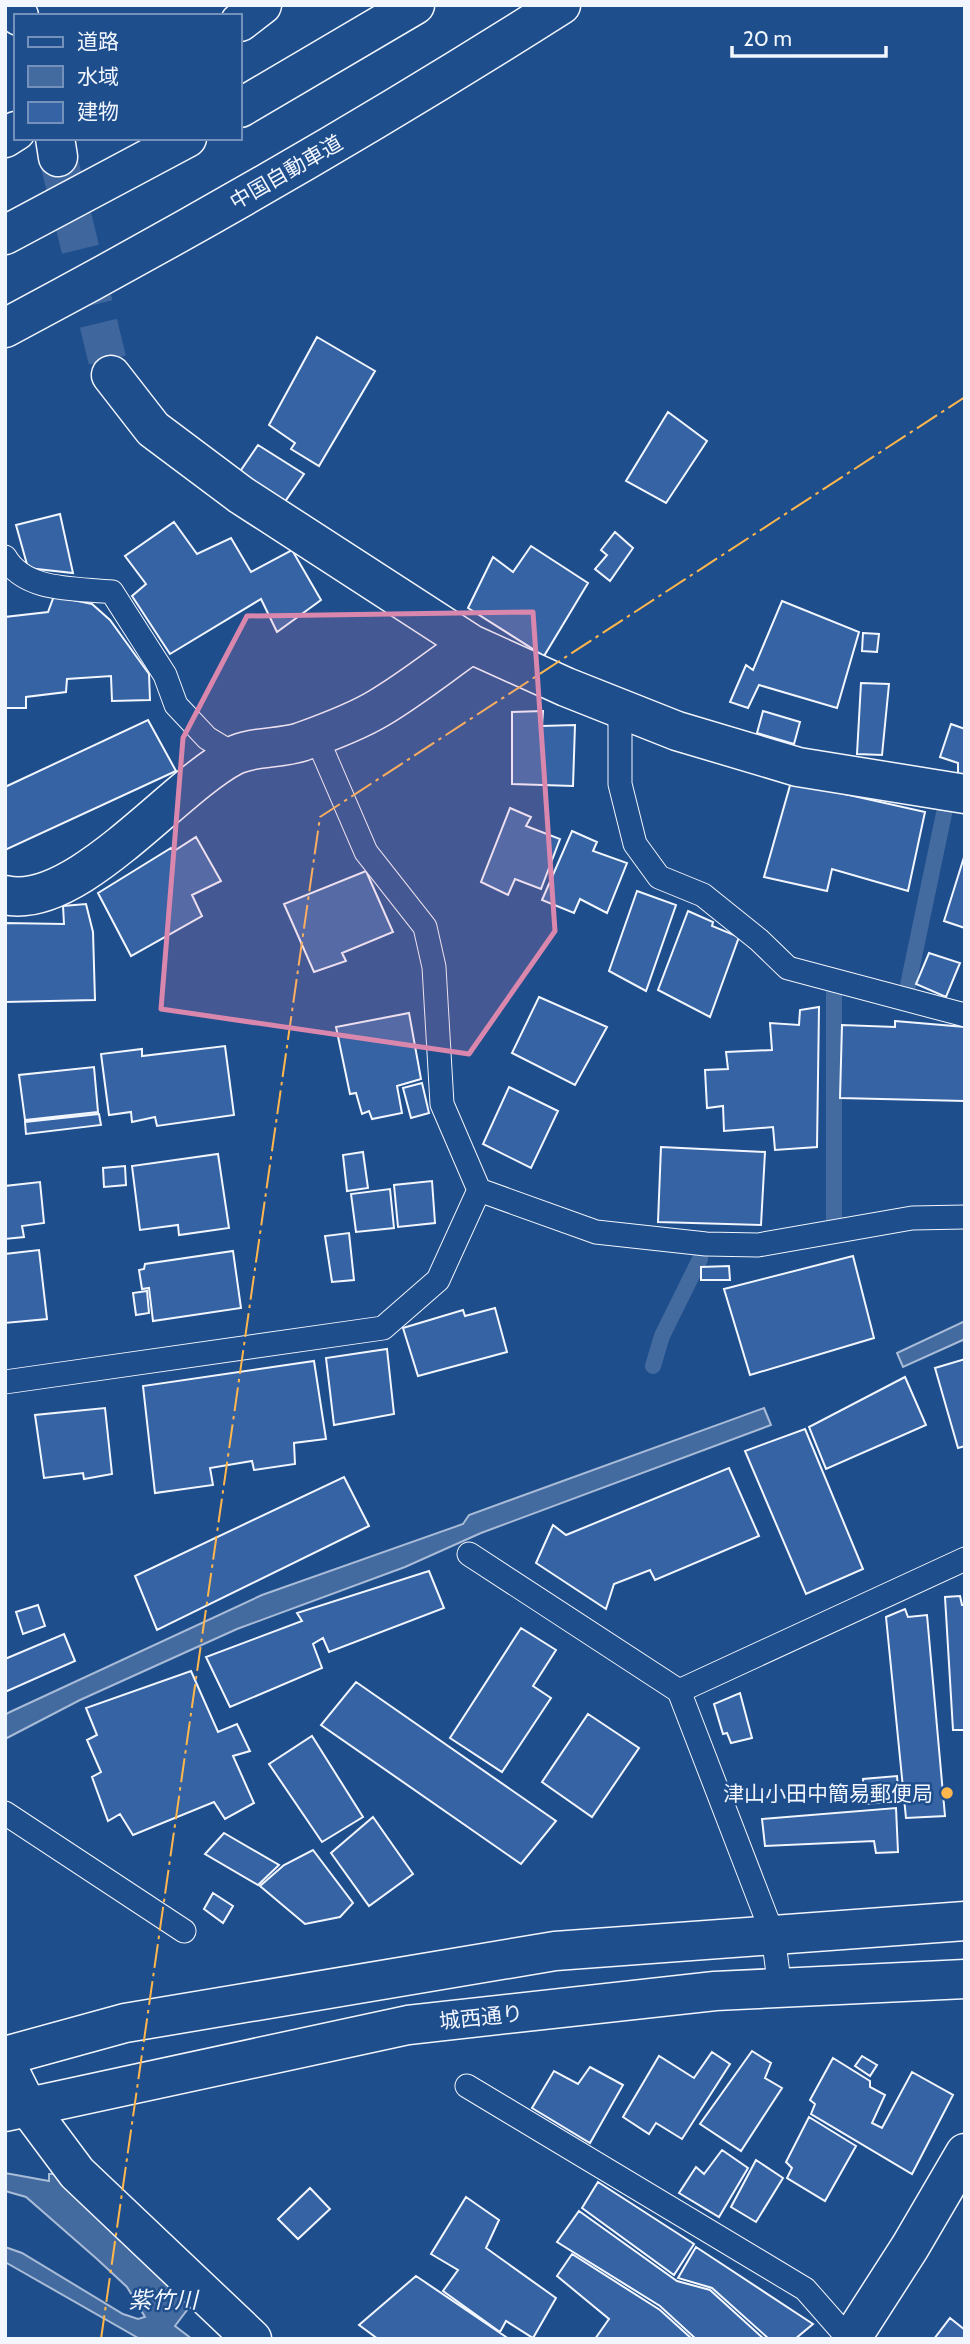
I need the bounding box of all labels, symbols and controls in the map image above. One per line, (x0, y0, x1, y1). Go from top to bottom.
legend (14, 14, 242, 140)
scale bar (732, 14, 886, 58)
text: 20 m (743, 26, 792, 51)
text: 道路 (77, 29, 119, 54)
text: 水域 (77, 64, 119, 89)
text: 建物 (77, 99, 119, 124)
street label: 中国自動車道 (225, 130, 347, 214)
place label: 津山小田中簡易郵便局 (723, 1781, 933, 1806)
marker: 津山小田中簡易郵便局 (939, 1785, 955, 1801)
street label: 城西通り (438, 2000, 524, 2034)
water label: 紫竹川 (129, 2286, 201, 2314)

